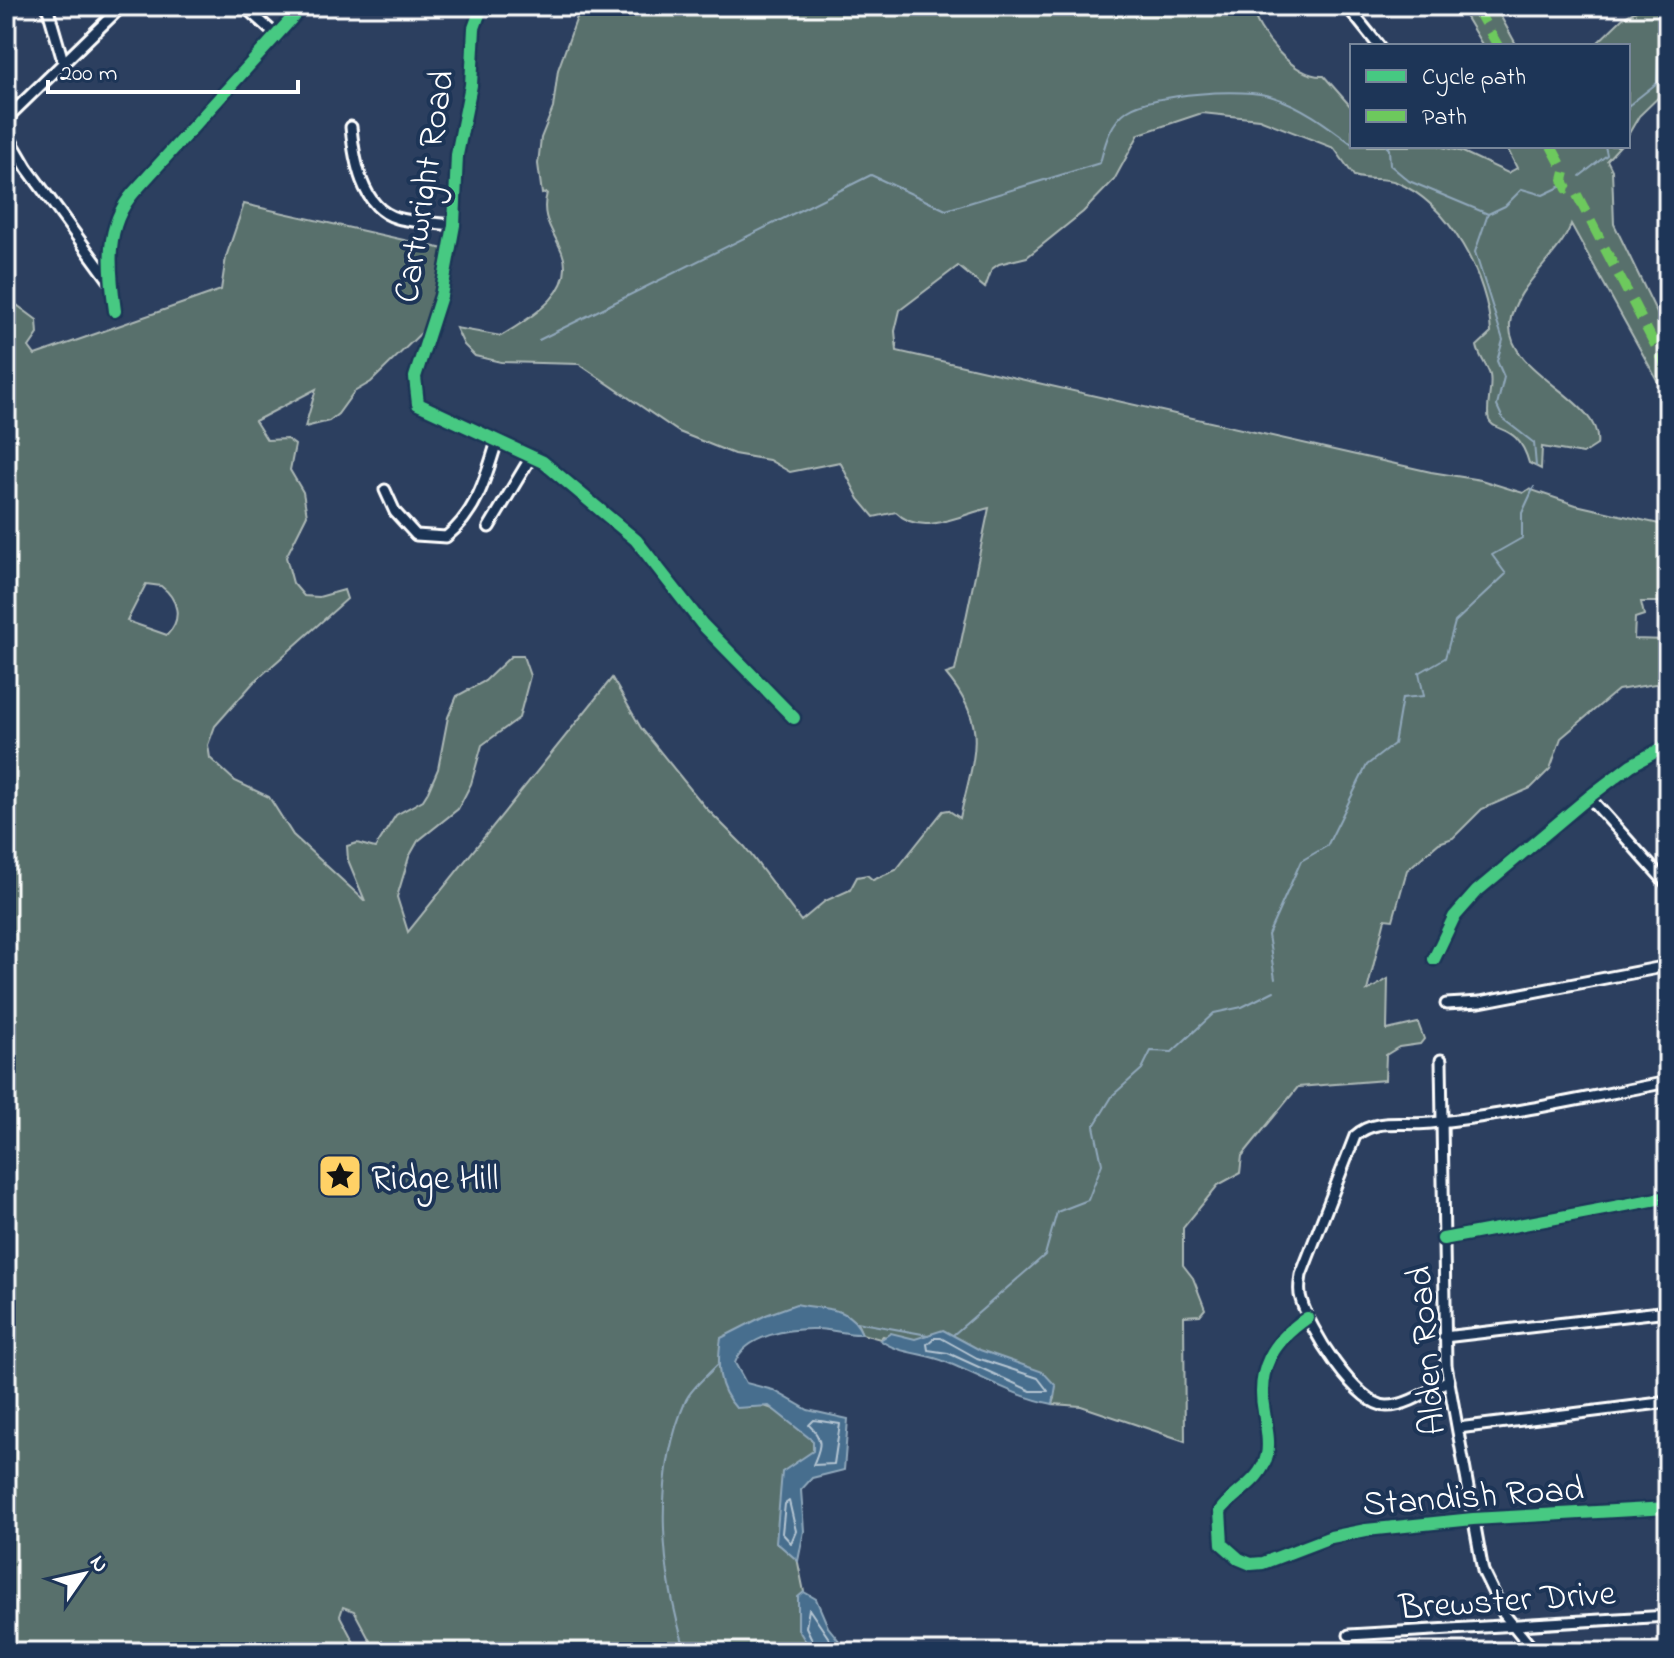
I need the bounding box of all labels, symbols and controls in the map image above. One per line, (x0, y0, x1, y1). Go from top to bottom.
scale bar (48, 44, 298, 94)
legend (1350, 44, 1630, 148)
text: 200 m (60, 57, 117, 92)
text: Cycle path (1422, 61, 1526, 97)
street label: Cartwright Road (382, 67, 471, 307)
text: Path (1422, 101, 1467, 136)
place icon: Ridge Hill (316, 1152, 364, 1200)
place label: Ridge Hill (371, 1154, 498, 1207)
street label: Alden Road (1395, 1264, 1462, 1437)
street label: Standish Road (1361, 1464, 1586, 1533)
north arrow (44, 1534, 124, 1614)
text: N (81, 1549, 116, 1580)
street label: Brewster Drive (1396, 1568, 1618, 1637)

